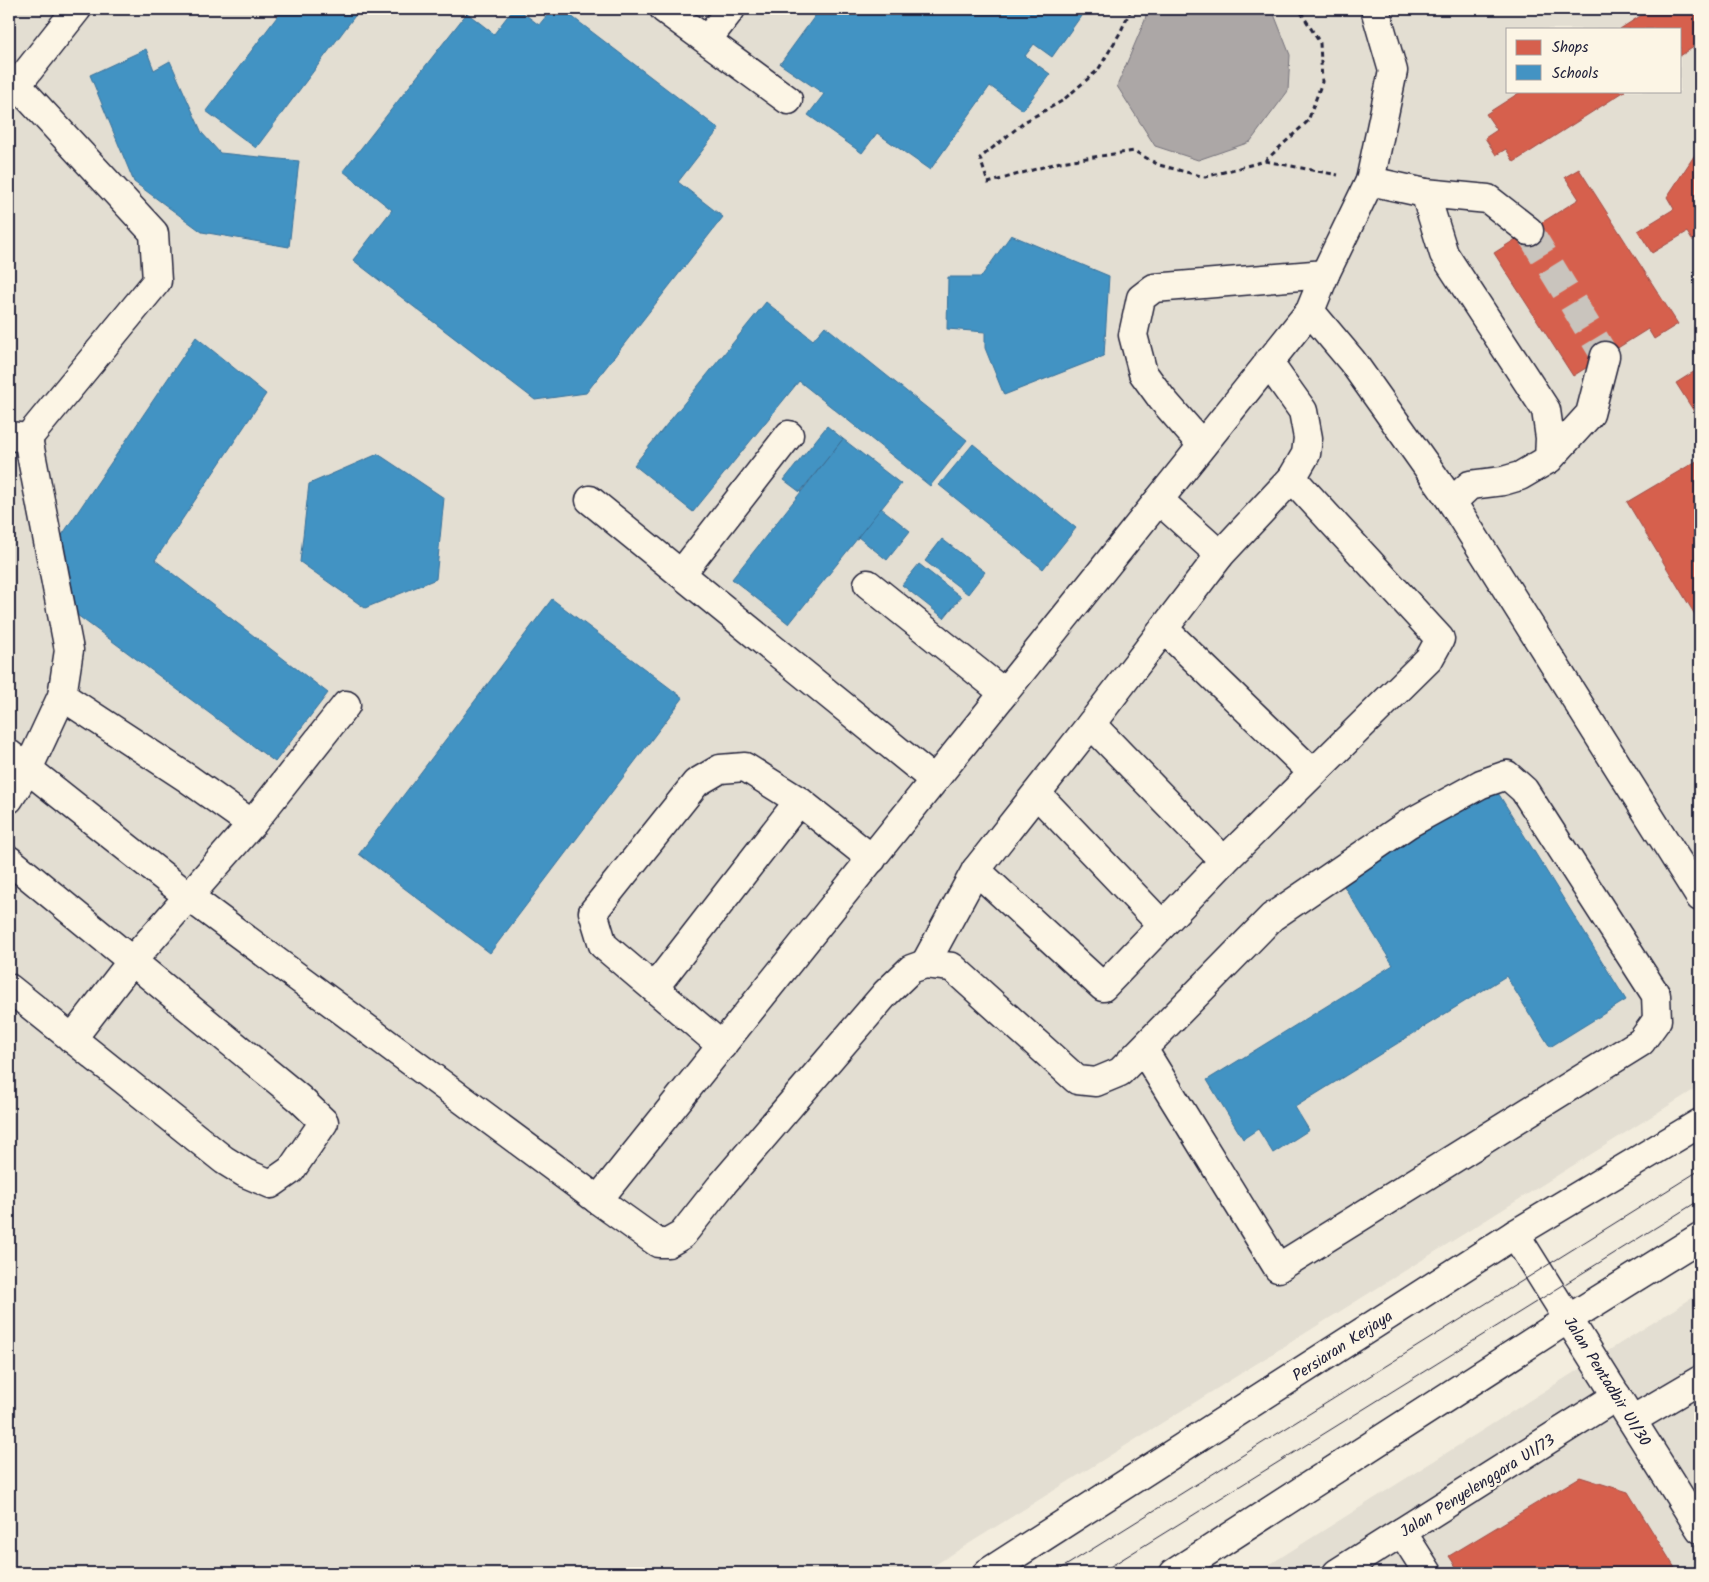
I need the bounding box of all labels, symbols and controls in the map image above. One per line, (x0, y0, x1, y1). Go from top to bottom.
legend (1506, 28, 1682, 92)
text: Shops (1552, 36, 1589, 60)
text: Schools (1552, 62, 1599, 86)
street label: Persiaran Kerjaya (1288, 1304, 1398, 1388)
street label: Jalan Pentadbir U1/30 (1557, 1312, 1657, 1452)
street label: Jalan Penyelenggara U1/73 (1395, 1428, 1560, 1544)

